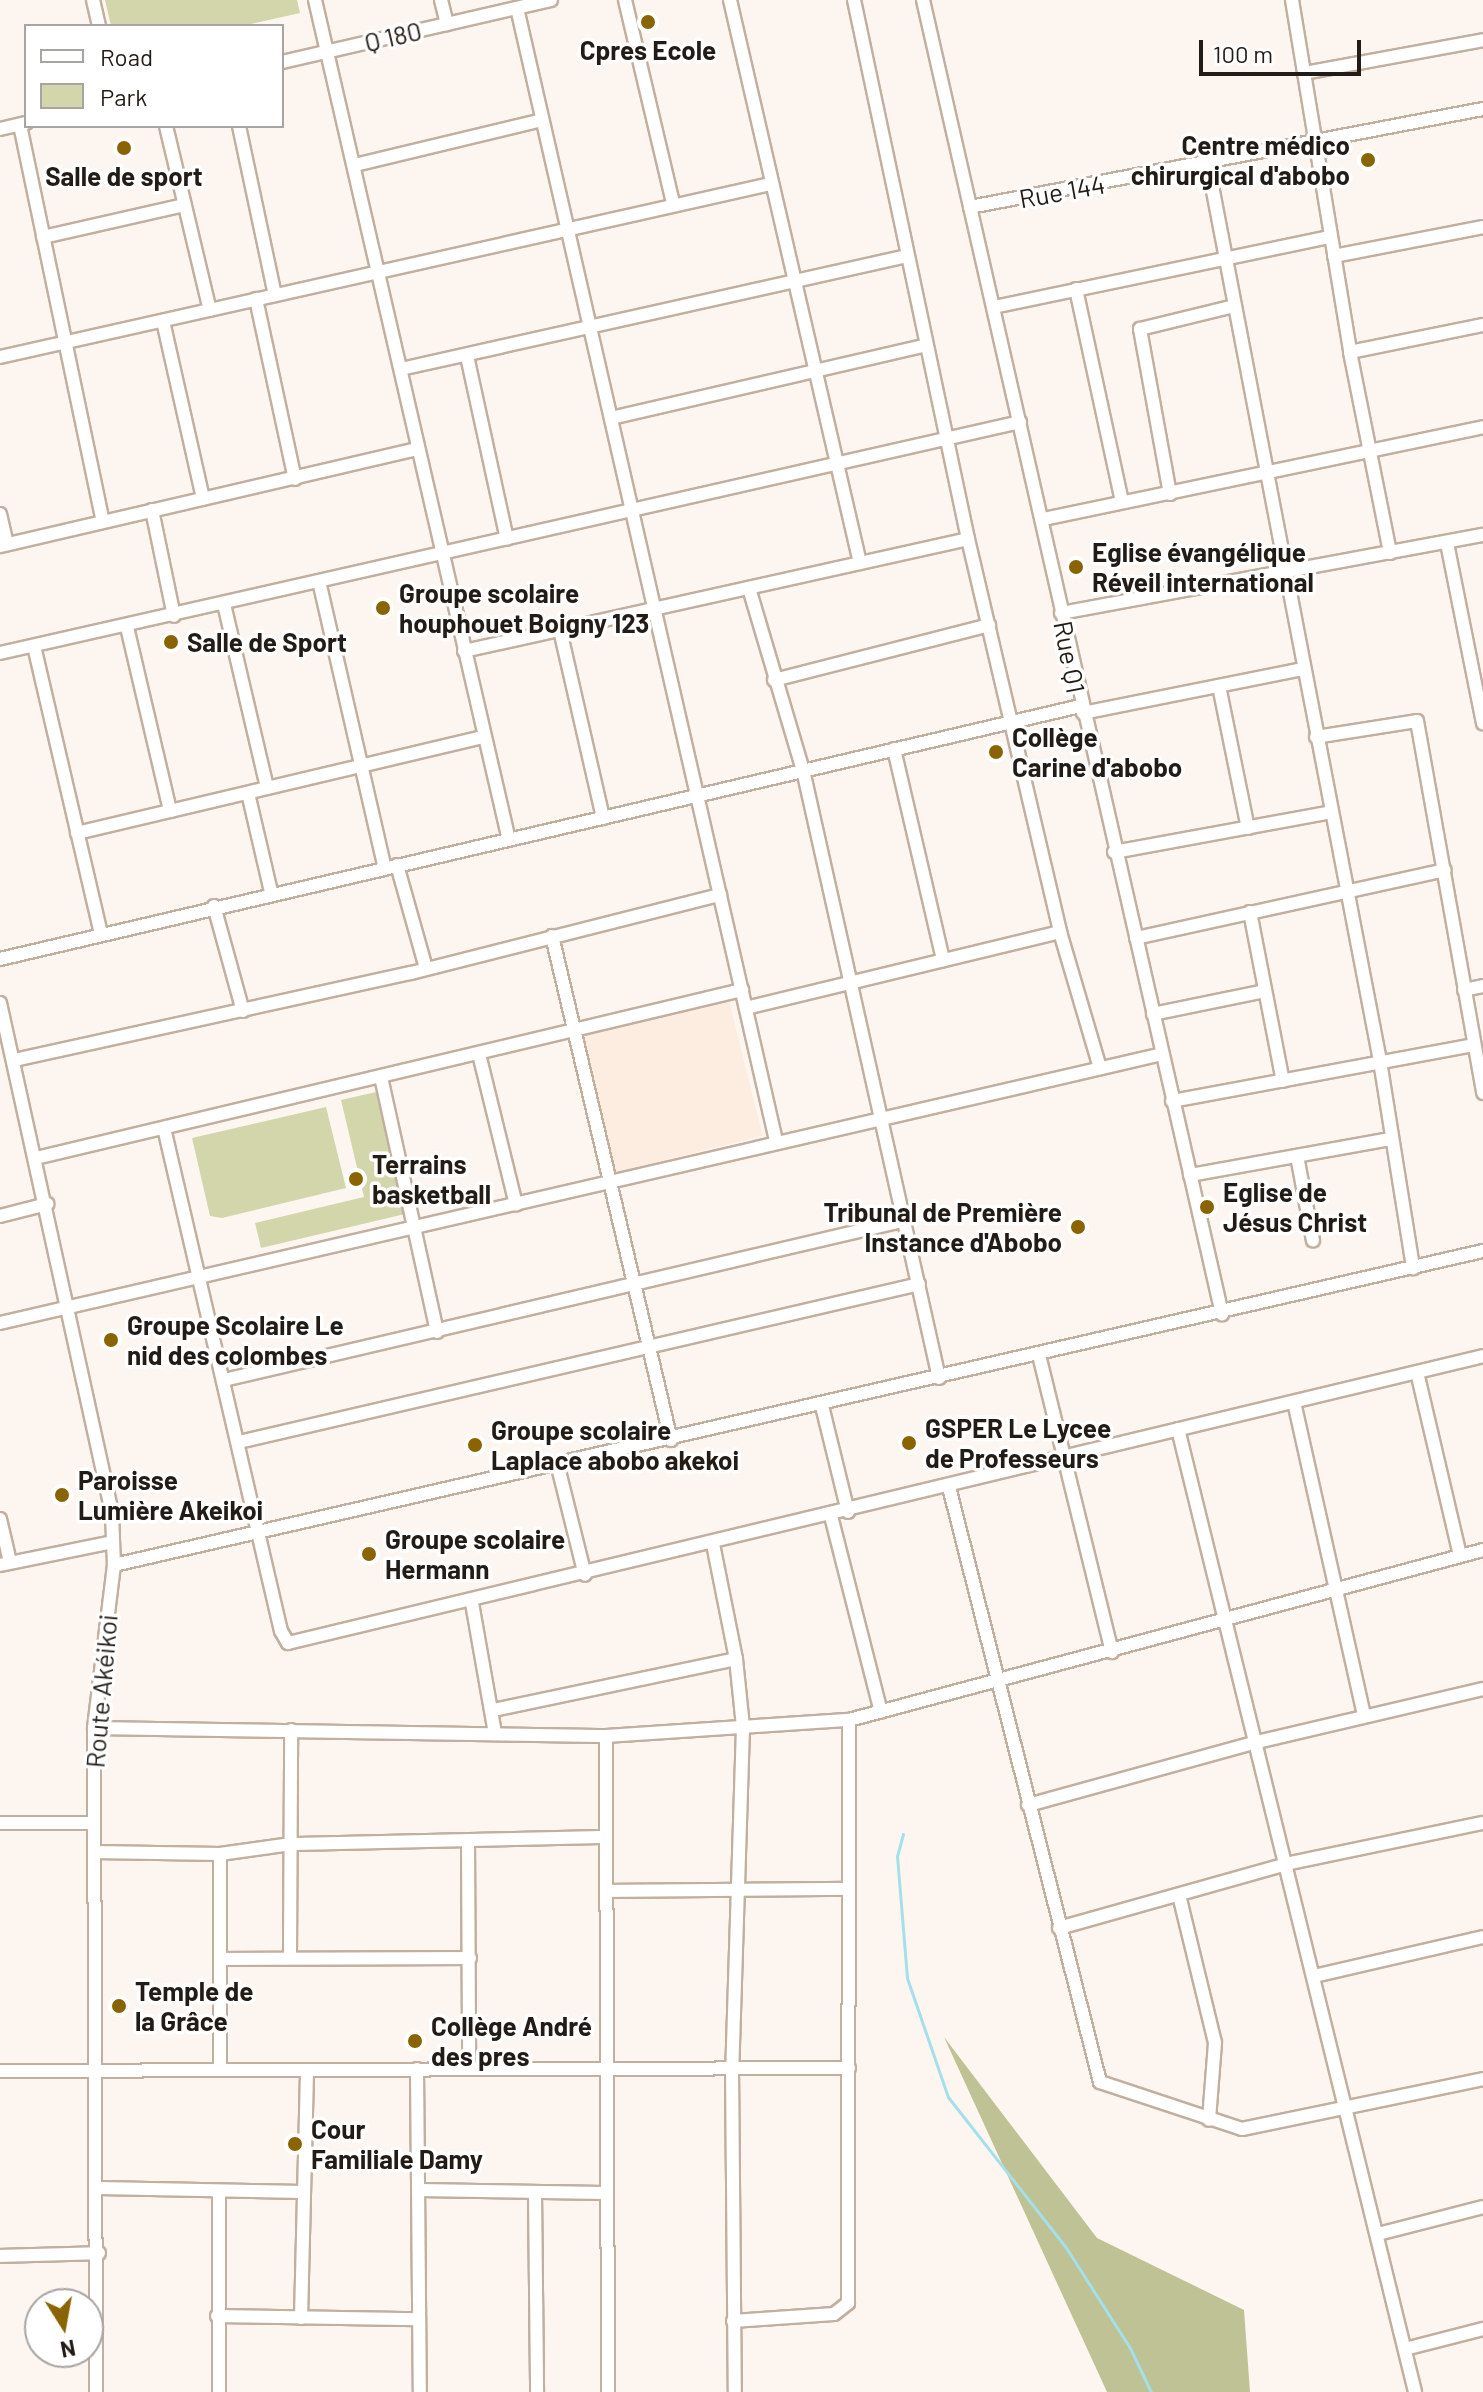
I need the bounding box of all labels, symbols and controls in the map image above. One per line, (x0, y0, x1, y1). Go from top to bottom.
marker: Cpres Ecole (639, 13, 657, 31)
street label: Q 180 (361, 14, 425, 58)
legend (24, 24, 284, 128)
scale bar (1203, 24, 1365, 74)
place label: Cpres Ecole (580, 34, 716, 66)
text: 100 m (1213, 39, 1273, 68)
text: Road (100, 42, 153, 71)
text: Park (100, 82, 147, 111)
place label: Centre médico chirurgical d'abobo (1131, 129, 1350, 190)
marker: Salle de sport (115, 139, 133, 157)
marker: Centre médico chirurgical d'abobo (1357, 149, 1379, 171)
place label: Salle de sport (45, 160, 203, 192)
street label: Rue 144 (1017, 168, 1107, 214)
place label: Eglise évangélique Réveil international (1092, 536, 1314, 598)
marker: Eglise évangélique Réveil international (1067, 558, 1085, 576)
place label: Groupe scolaire houphouet Boigny 123 (399, 577, 649, 638)
marker: Groupe scolaire houphouet Boigny 123 (374, 599, 392, 617)
street label: Rue Q1 (1048, 618, 1092, 696)
place label: Salle de Sport (187, 626, 347, 658)
marker: Salle de Sport (162, 633, 180, 651)
place label: Collège Carine d'abobo (1012, 721, 1182, 782)
marker: Collège Carine d'abobo (987, 743, 1005, 761)
place label: Terrains basketball (372, 1148, 491, 1210)
marker: Terrains basketball (347, 1170, 365, 1188)
place label: Eglise de Jésus Christ (1223, 1176, 1367, 1238)
place label: Tribunal de Première Instance d'Abobo (824, 1196, 1062, 1258)
marker: Eglise de Jésus Christ (1198, 1198, 1216, 1216)
marker: Tribunal de Première Instance d'Abobo (1069, 1218, 1087, 1236)
place label: Groupe Scolaire Le nid des colombes (127, 1309, 344, 1370)
marker: Groupe Scolaire Le nid des colombes (102, 1331, 120, 1349)
place label: GSPER Le Lycee de Professeurs (925, 1412, 1111, 1474)
place label: Groupe scolaire Laplace abobo akekoi (491, 1414, 739, 1476)
marker: GSPER Le Lycee de Professeurs (900, 1434, 918, 1452)
marker: Groupe scolaire Laplace abobo akekoi (466, 1436, 484, 1454)
place label: Paroisse Lumière Akeikoi (78, 1464, 263, 1526)
marker: Paroisse Lumière Akeikoi (53, 1486, 71, 1504)
place label: Groupe scolaire Hermann (385, 1523, 565, 1584)
marker: Groupe scolaire Hermann (360, 1545, 378, 1563)
street label: Route Akéikoi (79, 1613, 123, 1769)
place label: Temple de la Grâce (135, 1975, 253, 2036)
marker: Temple de la Grâce (110, 1997, 128, 2015)
place label: Collège André des pres (431, 2010, 592, 2072)
marker: Collège André des pres (406, 2032, 424, 2050)
place label: Cour Familiale Damy (311, 2113, 483, 2174)
marker: Cour Familiale Damy (286, 2135, 304, 2153)
north arrow (24, 2288, 104, 2368)
text: N (59, 2335, 78, 2364)

